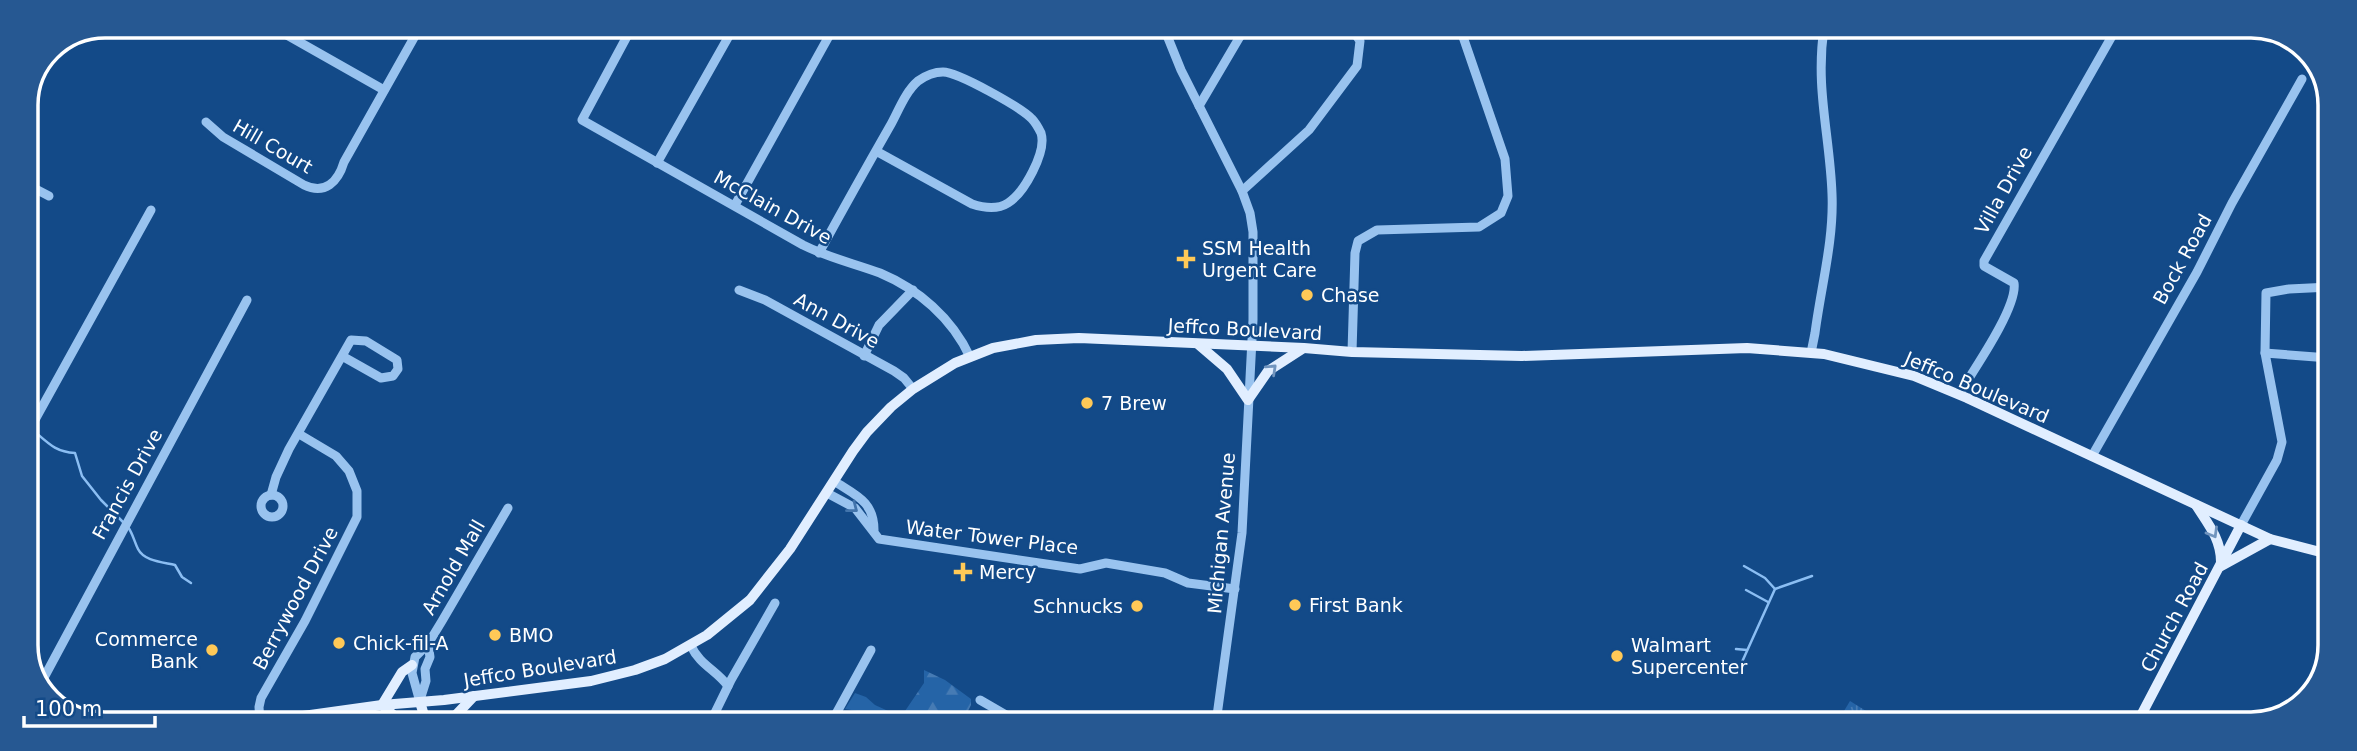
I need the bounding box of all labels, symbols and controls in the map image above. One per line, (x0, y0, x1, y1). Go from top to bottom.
street label: Hill Court (229, 114, 317, 178)
street label: Villa Drive (1970, 142, 2036, 238)
street label: McClain Drive (710, 166, 836, 248)
street label: Bock Road (2148, 210, 2216, 308)
place label: SSM Health Urgent Care (1202, 237, 1317, 281)
marker: SSM Health Urgent Care (1176, 249, 1196, 269)
place label: Chase (1321, 284, 1380, 306)
marker: Chase (1299, 287, 1315, 303)
street label: Ann Drive (791, 288, 883, 352)
street label: Jeffco Boulevard (1166, 314, 1323, 344)
street label: Jeffco Boulevard (1901, 346, 2052, 427)
one-way arrow (1263, 365, 1276, 378)
place label: 7 Brew (1101, 392, 1167, 414)
marker: 7 Brew (1079, 395, 1095, 411)
street label: Francis Drive (87, 425, 167, 543)
street label: Michigan Avenue (1203, 451, 1239, 615)
one-way arrow (845, 500, 857, 513)
street label: Water Tower Place (904, 515, 1080, 559)
street label: Arnold Mall (417, 516, 489, 618)
street label: Berrywood Drive (248, 523, 342, 673)
one-way arrow (2205, 525, 2218, 538)
street label: Church Road (2136, 558, 2212, 676)
place label: Mercy (979, 561, 1036, 583)
marker: Mercy (953, 562, 973, 582)
place label: First Bank (1309, 594, 1403, 616)
place label: Schnucks (1033, 595, 1123, 617)
marker: First Bank (1287, 597, 1303, 613)
marker: Schnucks (1129, 598, 1145, 614)
place label: BMO (509, 624, 553, 646)
marker: BMO (487, 627, 503, 643)
place label: Commerce Bank (95, 628, 198, 672)
place label: Chick-fil-A (353, 632, 449, 654)
place label: Walmart Supercenter (1631, 634, 1748, 678)
marker: Chick-fil-A (331, 635, 347, 651)
marker: Commerce Bank (204, 642, 220, 658)
street label: Jeffco Boulevard (461, 645, 618, 691)
marker: Walmart Supercenter (1609, 648, 1625, 664)
scale bar (24, 684, 156, 728)
text: 100 m (35, 697, 102, 721)

